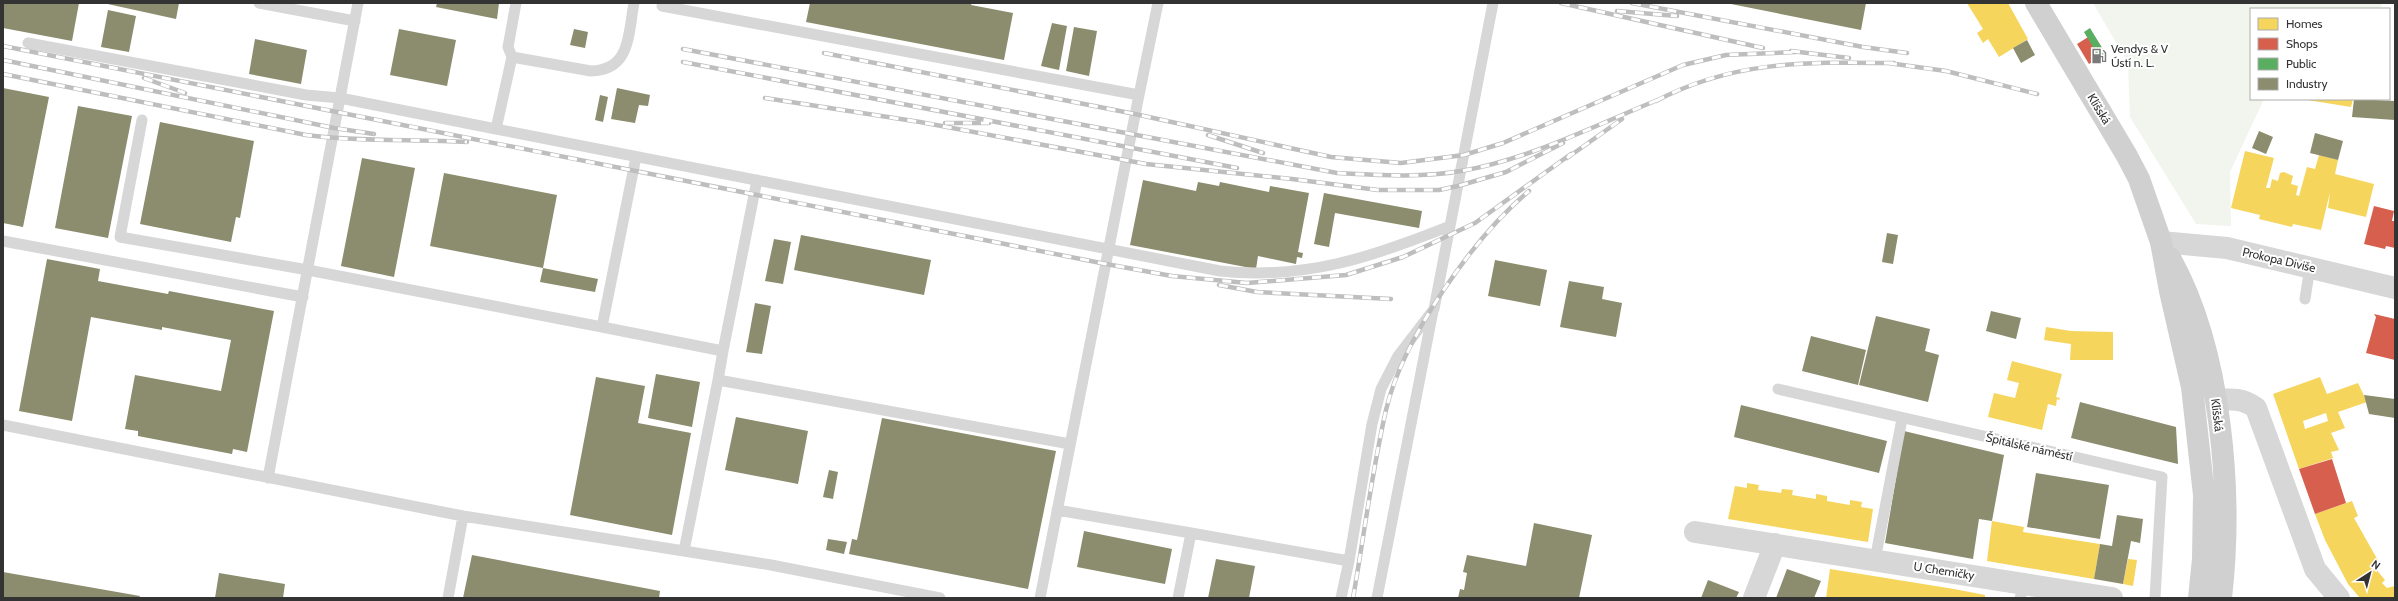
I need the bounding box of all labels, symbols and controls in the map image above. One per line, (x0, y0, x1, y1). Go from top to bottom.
legend (2250, 8, 2390, 100)
text: Homes (2286, 16, 2323, 31)
text: Shops (2286, 36, 2318, 51)
place label: Vendys & V Ústí n. L. (2111, 41, 2169, 70)
fuel station icon: Vendys & V Ústí n. L. (2090, 47, 2108, 65)
text: Public (2286, 56, 2317, 71)
text: Industry (2286, 76, 2327, 91)
street label: Klíšská (2084, 91, 2115, 127)
street label: Prokopa Diviše (2241, 244, 2317, 275)
street label: Klíšská (2208, 398, 2227, 433)
street label: Špitálské náměstí (1984, 429, 2074, 464)
north arrow (2350, 553, 2390, 593)
text: N (2369, 557, 2383, 573)
street label: U Chemičky (1913, 558, 1976, 583)

